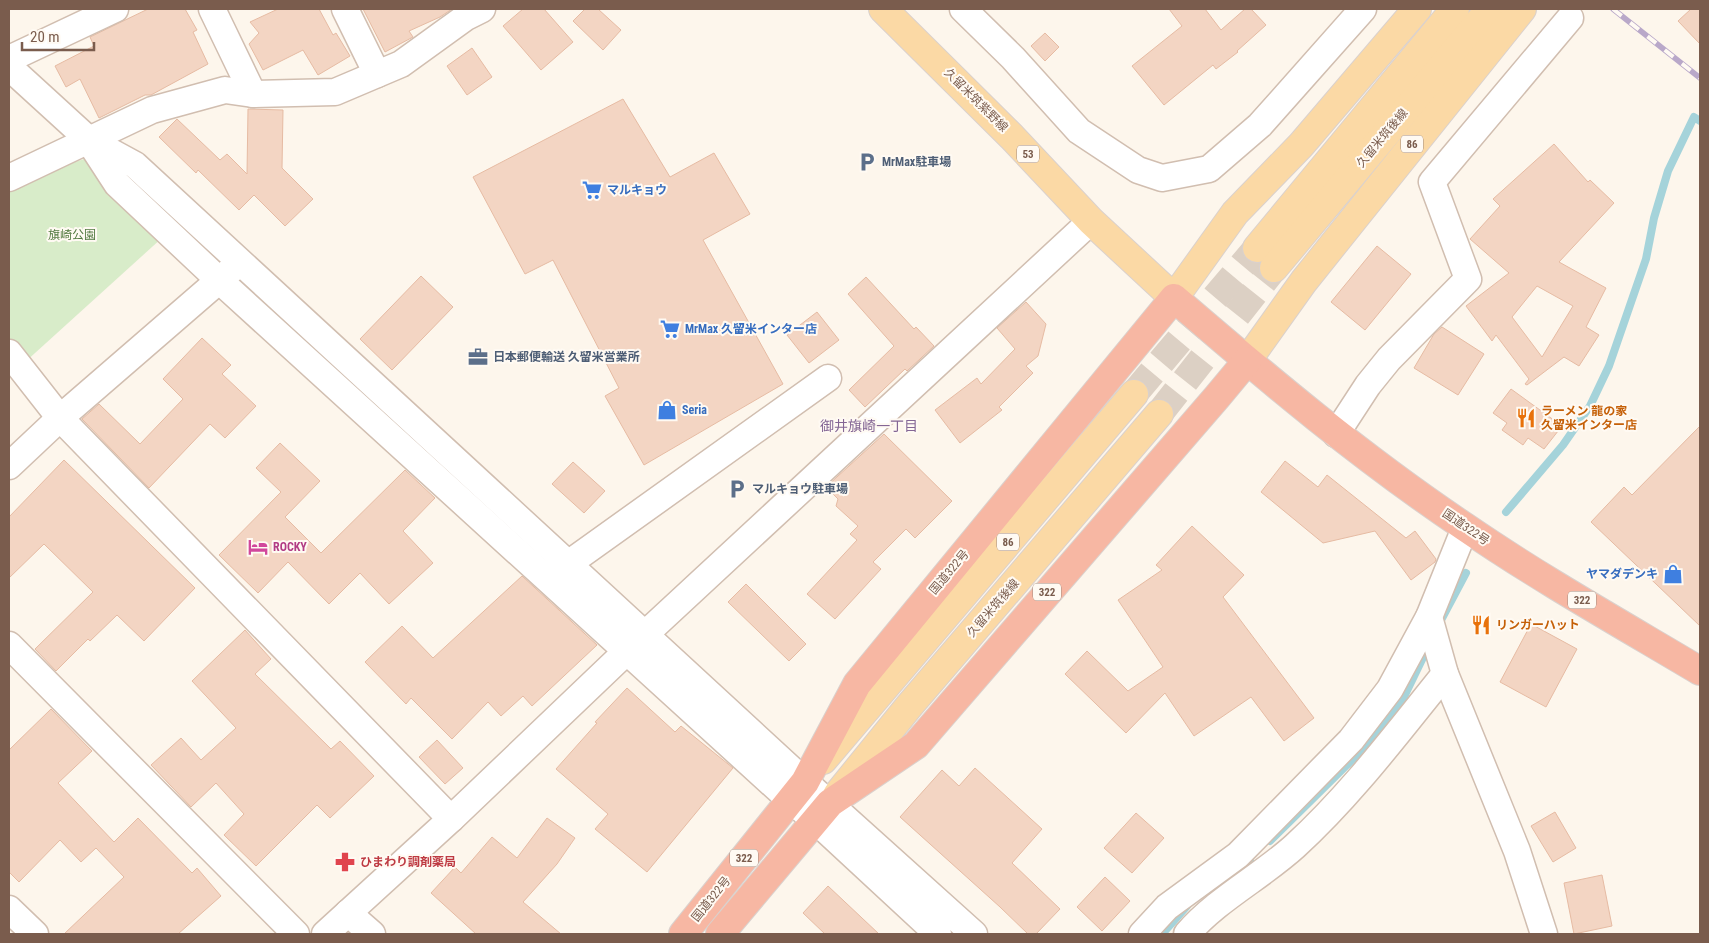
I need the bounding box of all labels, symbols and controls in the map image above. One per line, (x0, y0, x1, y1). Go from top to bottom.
scale bar (22, 20, 95, 52)
text: 20 m (30, 28, 60, 46)
street label: 久留米筑紫野線 (941, 65, 1011, 135)
street label: 久留米筑後線 (1353, 106, 1411, 170)
road number: 86 (1401, 136, 1423, 152)
road number: 53 (1017, 146, 1039, 162)
parking icon: MrMax駐車場 (856, 151, 878, 173)
place label: MrMax駐車場 (882, 155, 951, 169)
supermarket icon: マルキョウ (581, 179, 603, 201)
place label: マルキョウ (607, 183, 667, 197)
park label: 旗崎公園 (48, 228, 96, 242)
supermarket icon: MrMax 久留米インター店 (659, 318, 681, 340)
place label: MrMax 久留米インター店 (685, 322, 817, 336)
office icon: 日本郵便輸送 久留米営業所 (467, 346, 489, 368)
place label: 日本郵便輸送 久留米営業所 (493, 350, 640, 364)
shop icon: Seria (656, 399, 678, 421)
place label: Seria (682, 403, 707, 417)
place label: ラーメン 龍の家 久留米インター店 (1541, 404, 1637, 432)
restaurant icon: ラーメン 龍の家 久留米インター店 (1515, 407, 1537, 429)
district label: 御井旗崎一丁目 (820, 418, 918, 434)
parking icon: マルキョウ駐車場 (726, 478, 748, 500)
place label: マルキョウ駐車場 (752, 482, 848, 496)
street label: 国道322号 (1440, 506, 1492, 548)
road number: 86 (997, 534, 1019, 550)
hotel icon: ROCKY (247, 536, 269, 558)
place label: ROCKY (273, 540, 307, 554)
street label: 国道322号 (926, 547, 972, 597)
shop icon: ヤマダデンキ (1662, 563, 1684, 585)
place label: ヤマダデンキ (1586, 567, 1658, 581)
street label: 久留米筑後線 (964, 576, 1022, 640)
road number: 322 (1033, 584, 1061, 600)
road number: 322 (1568, 592, 1596, 608)
restaurant icon: リンガーハット (1470, 614, 1492, 636)
place label: リンガーハット (1496, 618, 1580, 632)
road number: 322 (730, 850, 758, 866)
pharmacy icon: ひまわり調剤薬局 (334, 851, 356, 873)
place label: ひまわり調剤薬局 (360, 855, 456, 869)
street label: 国道322号 (689, 874, 733, 924)

